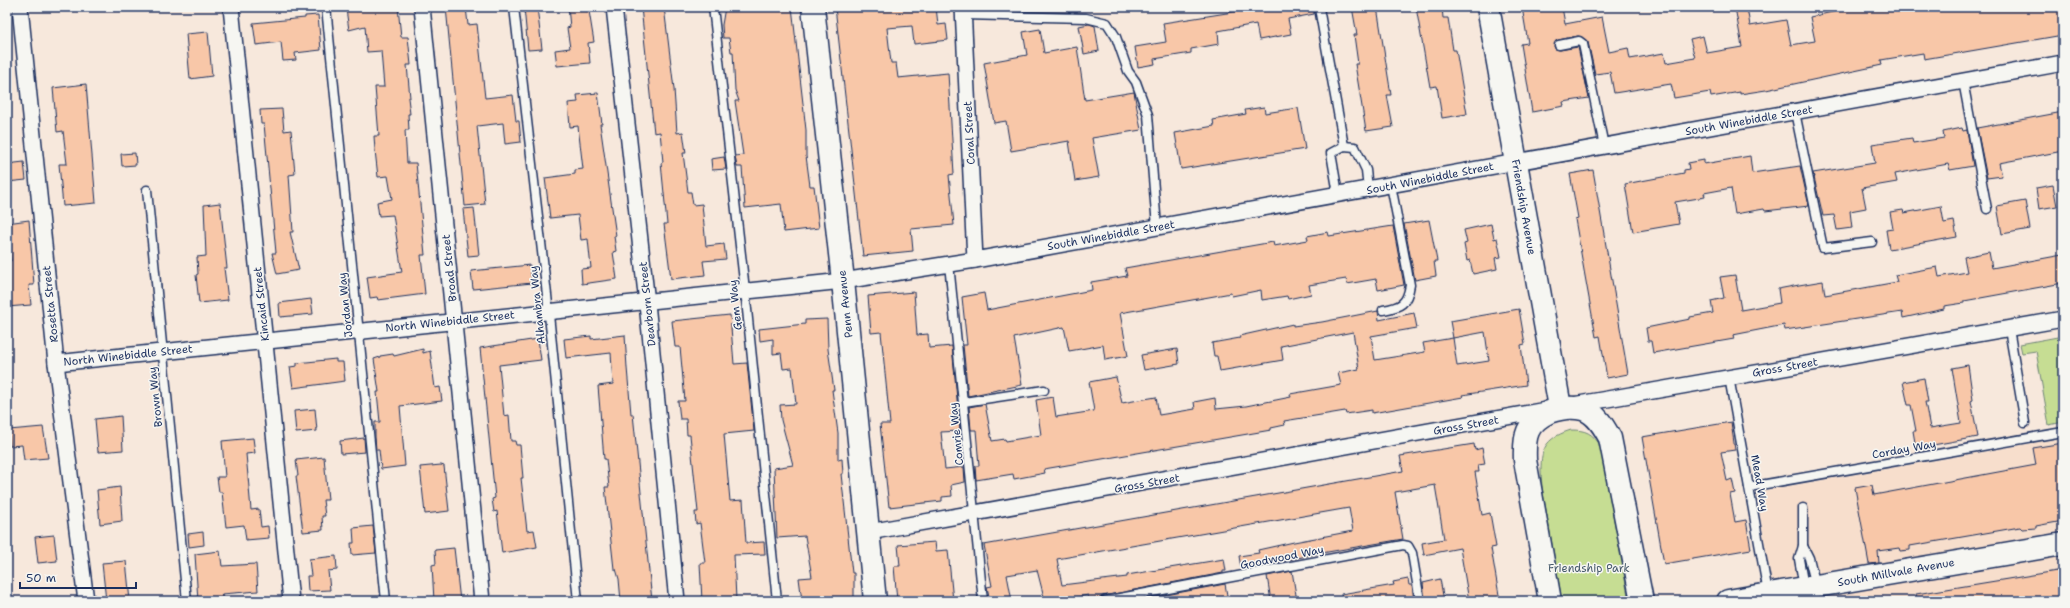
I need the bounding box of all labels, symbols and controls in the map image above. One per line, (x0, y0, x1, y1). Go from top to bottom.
street label: Coral Street (960, 101, 979, 165)
street label: South Winebiddle Street (1684, 102, 1814, 139)
street label: Friendship Avenue (1508, 158, 1539, 256)
street label: South Winebiddle Street (1365, 159, 1495, 198)
street label: South Winebiddle Street (1046, 217, 1176, 254)
street label: Broad Street (438, 233, 460, 302)
street label: Dearborn Street (636, 260, 659, 347)
street label: Rosetta Street (39, 265, 62, 343)
street label: Alhambra Way (526, 265, 549, 345)
street label: Kincaid Street (250, 266, 273, 342)
street label: Penn Avenue (834, 269, 857, 339)
street label: Jordan Way (335, 272, 356, 338)
street label: Gem Way (725, 279, 746, 331)
street label: North Winebiddle Street (385, 307, 516, 336)
street label: North Winebiddle Street (63, 341, 194, 370)
street label: Gross Street (1751, 354, 1819, 381)
street label: Brown Way (145, 366, 166, 428)
street label: Comrie Way (946, 402, 967, 466)
street label: Gross Street (1432, 412, 1500, 439)
street label: Corday Way (1871, 436, 1937, 462)
street label: Mead Way (1747, 454, 1772, 513)
street label: Gross Street (1113, 470, 1181, 497)
street label: Goodwood Way (1239, 542, 1325, 573)
street label: South Millvale Avenue (1836, 555, 1956, 590)
park label: Friendship Park (1548, 561, 1630, 576)
scale bar (20, 564, 136, 590)
text: 50 m (26, 570, 56, 586)

